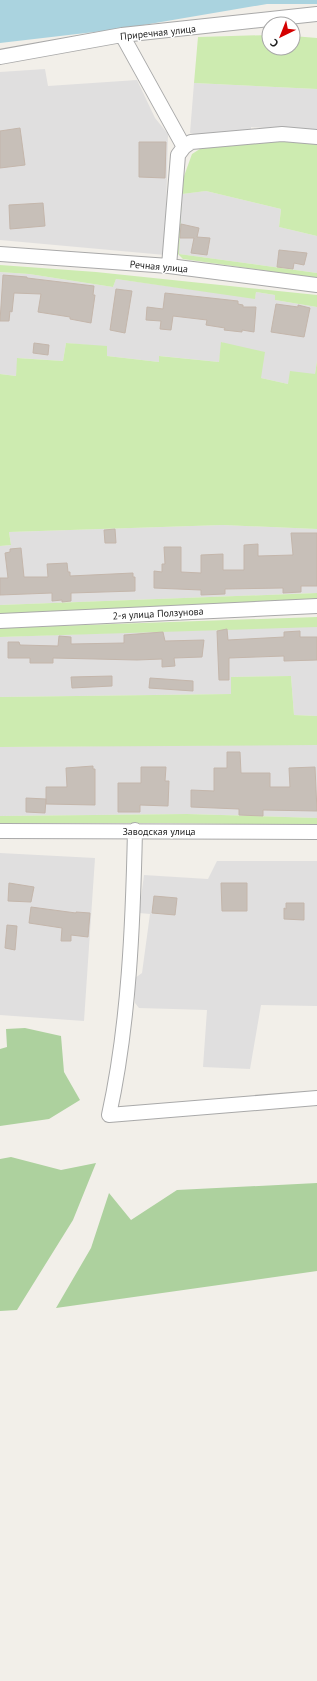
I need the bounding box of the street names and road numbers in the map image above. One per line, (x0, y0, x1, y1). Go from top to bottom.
street label: Приречная улица (120, 22, 197, 43)
street label: Речная улица (129, 257, 189, 276)
street label: 2-я улица Ползунова (112, 605, 204, 622)
street label: Заводская улица (122, 825, 196, 838)

